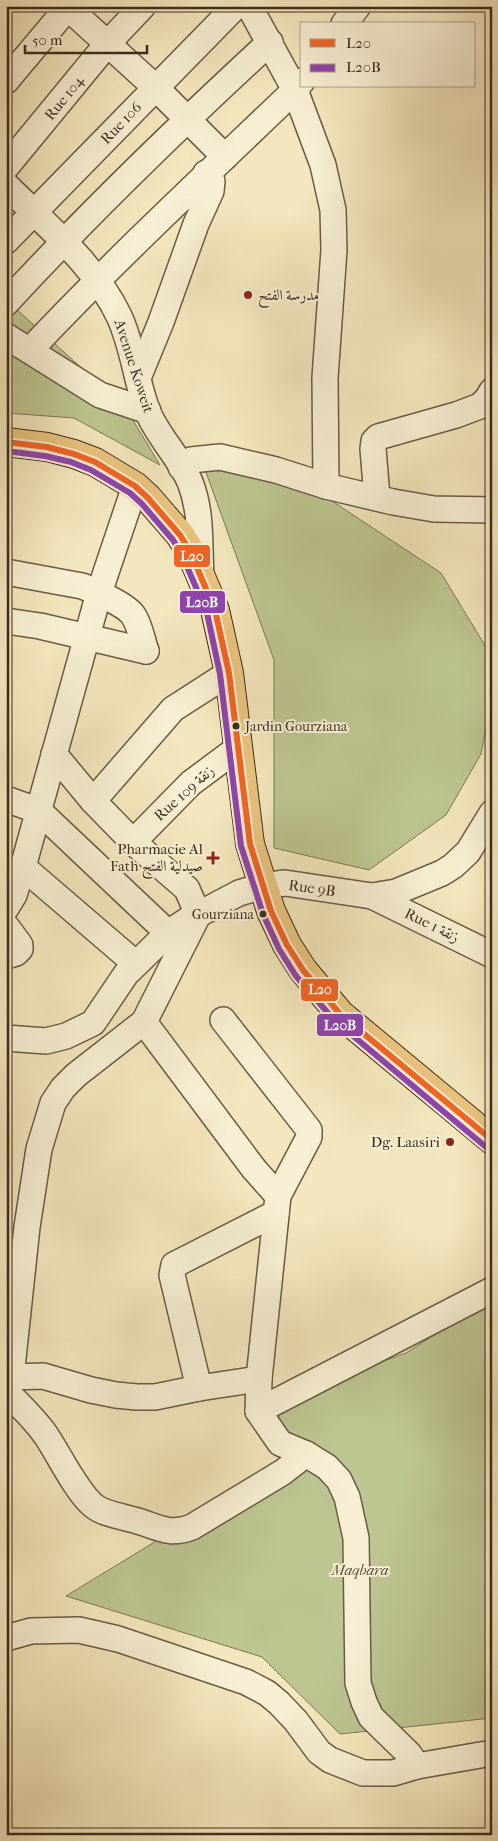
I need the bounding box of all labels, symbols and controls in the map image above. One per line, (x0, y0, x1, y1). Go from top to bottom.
scale bar (25, 22, 148, 54)
legend (300, 22, 476, 88)
text: 50 m (32, 31, 63, 49)
text: L20 (346, 34, 371, 52)
text: L20B (346, 58, 381, 76)
street label: Rue 104 (41, 71, 88, 124)
street label: Rue 106 (97, 98, 146, 148)
place label: مدرسة الفتح (258, 286, 319, 309)
marker: مدرسة الفتح (242, 289, 254, 301)
street label: Avenue Koweit (110, 316, 158, 416)
line badge: L20 (173, 544, 211, 568)
text: L20 (180, 548, 204, 565)
line badge: L20B (179, 590, 226, 614)
text: L20B (186, 594, 218, 611)
place label: Jardin Gourziana (244, 718, 348, 735)
marker: Jardin Gourziana (231, 721, 241, 731)
street label: Rue 109 زنقة (150, 761, 218, 825)
place label: Pharmacie Al Fath صيدلية الفتح (110, 840, 203, 880)
marker: Pharmacie Al Fath صيدلية الفتح (207, 852, 219, 864)
street label: Rue 9B (287, 876, 337, 900)
street label: Rue 1 زنقة (402, 904, 462, 946)
place label: Gourziana (192, 906, 255, 923)
marker: Gourziana (258, 909, 268, 919)
line badge: L20 (300, 978, 339, 1002)
text: L20 (308, 981, 332, 998)
line badge: L20B (316, 1013, 364, 1037)
text: L20B (324, 1017, 356, 1034)
place label: Dg. Laasiri (371, 1133, 441, 1151)
marker: Dg. Laasiri (444, 1136, 456, 1148)
park label: Maqbara (330, 1561, 389, 1579)

